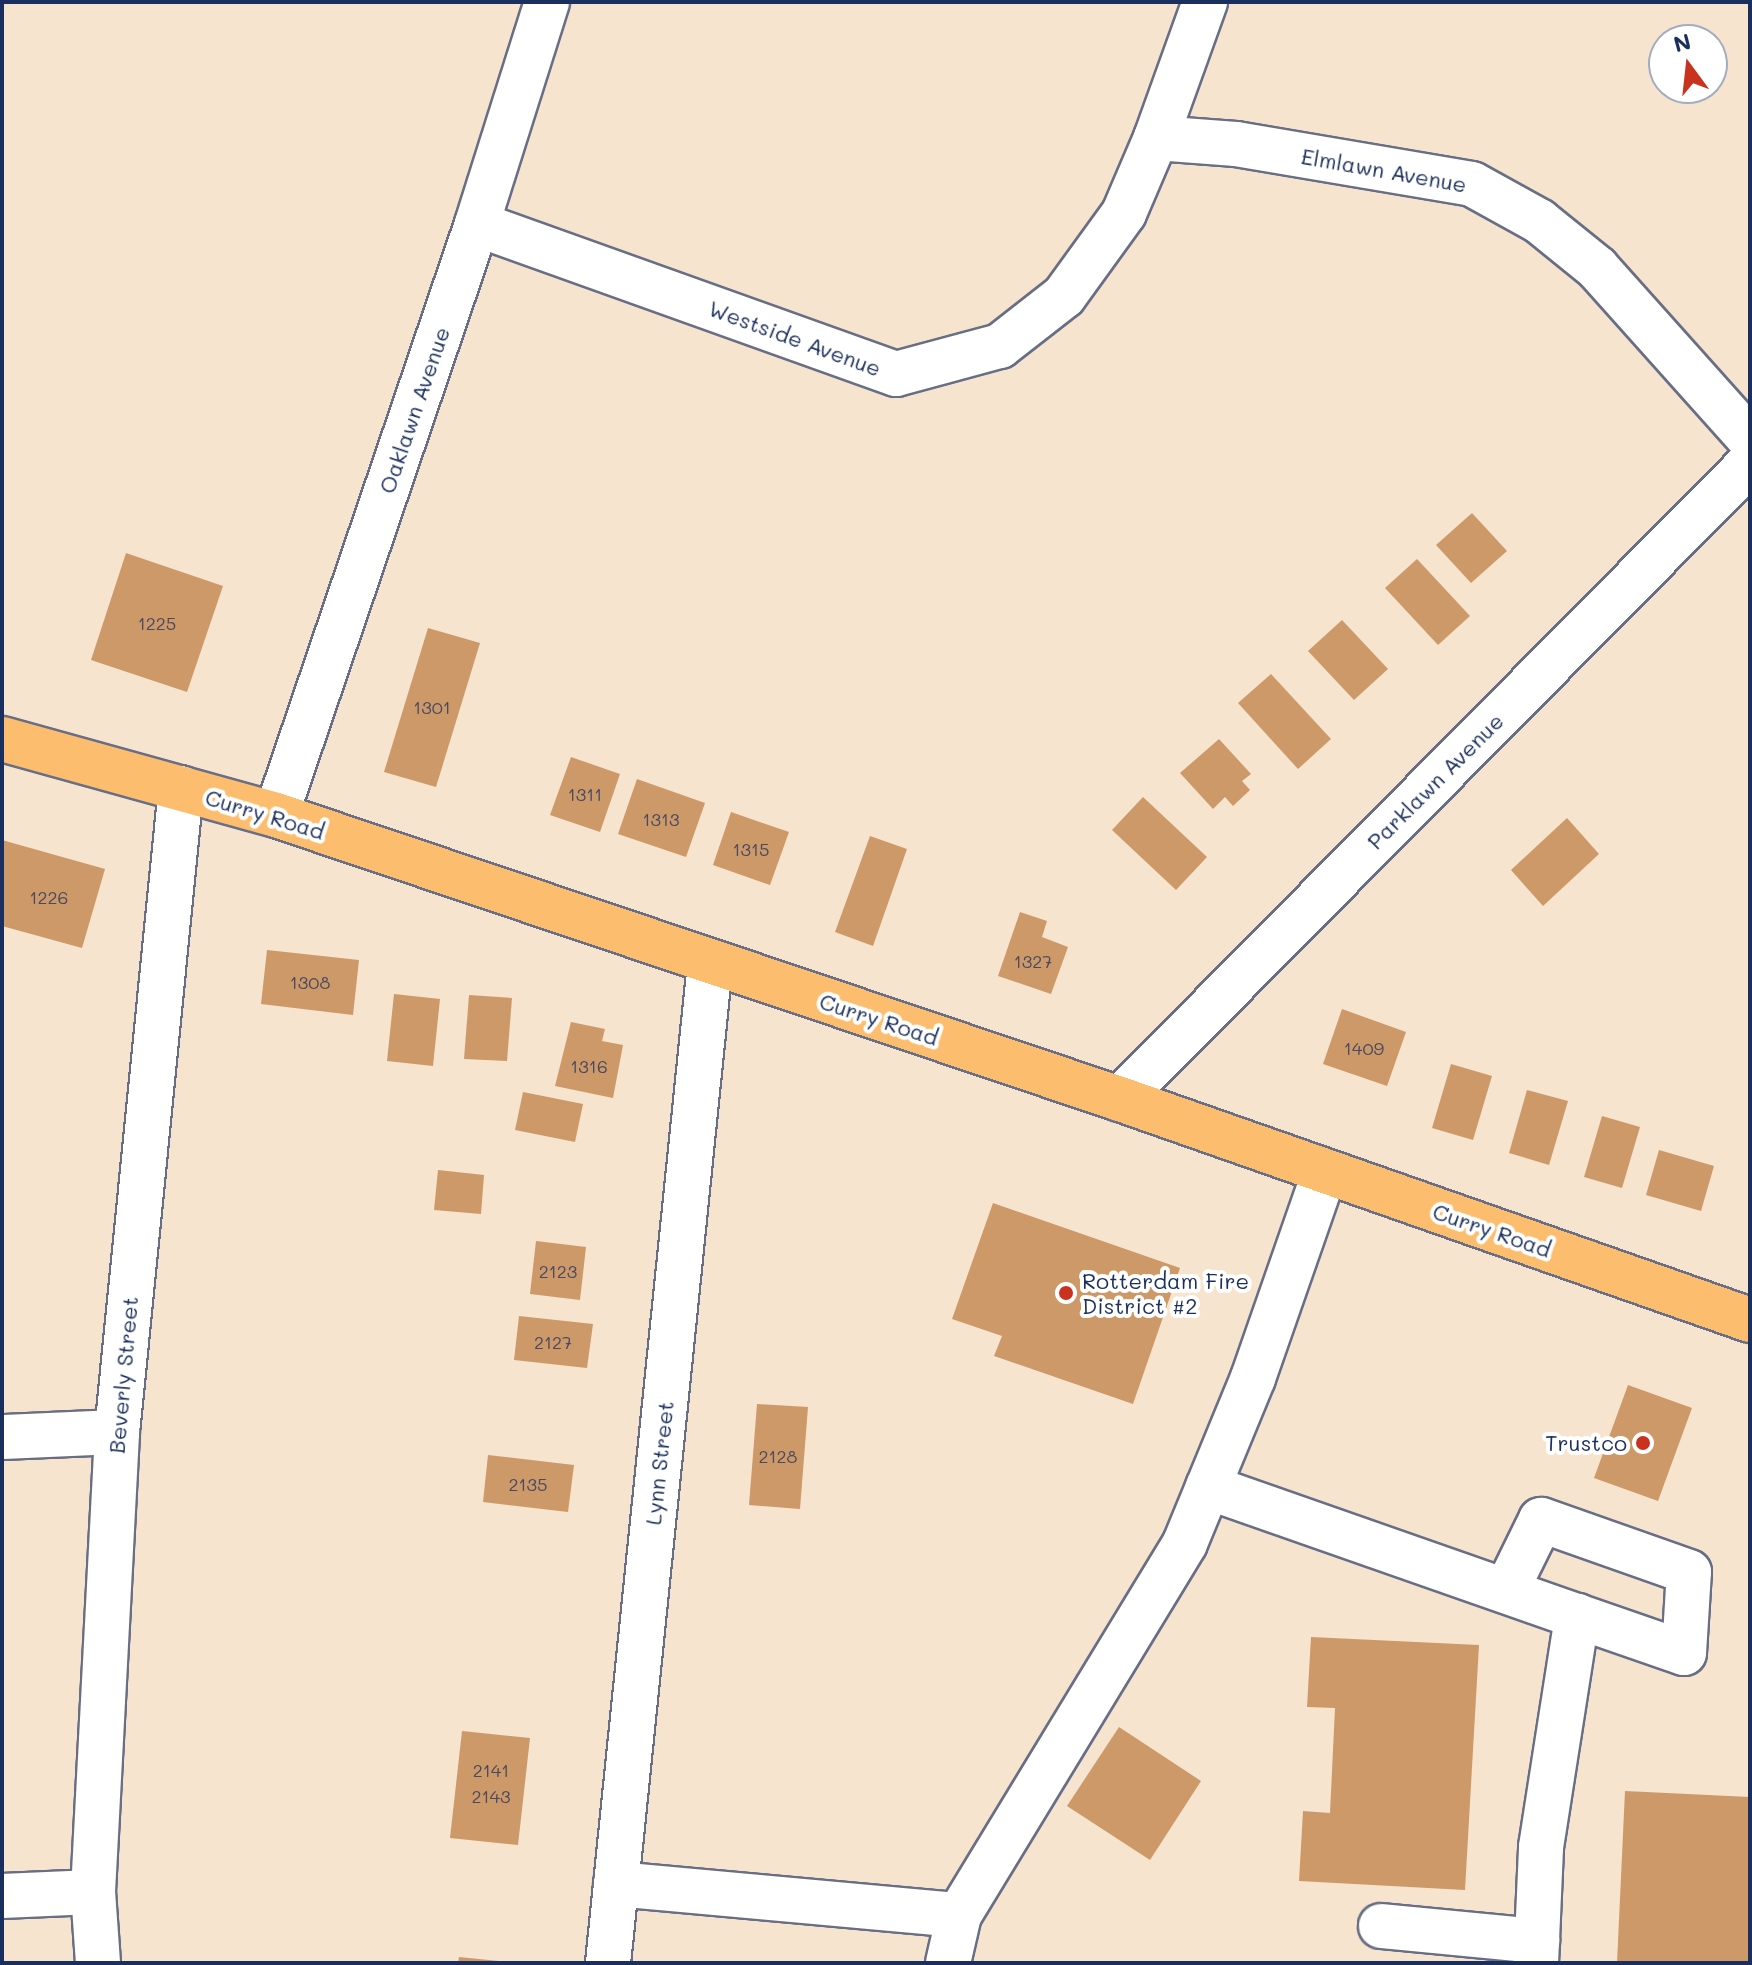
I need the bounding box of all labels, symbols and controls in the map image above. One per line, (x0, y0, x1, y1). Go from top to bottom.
north arrow (1648, 24, 1728, 104)
text: N (1670, 26, 1694, 58)
street label: Elmlawn Avenue (1299, 142, 1469, 198)
street label: Westside Avenue (705, 295, 885, 381)
street label: Oaklawn Avenue (373, 323, 455, 497)
house number: 1225 (138, 612, 176, 634)
house number: 1301 (413, 696, 451, 718)
street label: Parklawn Avenue (1361, 707, 1509, 855)
street label: Curry Road (202, 783, 328, 845)
house number: 1311 (568, 783, 602, 805)
house number: 1313 (642, 808, 680, 830)
house number: 1315 (732, 838, 770, 860)
house number: 1226 (30, 886, 68, 908)
house number: 1327 (1014, 950, 1052, 972)
house number: 1308 (290, 971, 330, 993)
street label: Curry Road (816, 987, 942, 1051)
house number: 1409 (1344, 1037, 1384, 1059)
house number: 1316 (570, 1055, 608, 1077)
street label: Curry Road (1429, 1197, 1555, 1263)
house number: 2123 (539, 1260, 577, 1282)
place label: Rotterdam Fire District #2 (1082, 1267, 1249, 1318)
marker: Rotterdam Fire District #2 (1057, 1284, 1075, 1302)
street label: Beverly Street (103, 1295, 143, 1455)
house number: 2127 (534, 1331, 572, 1353)
street label: Lynn Street (639, 1400, 679, 1526)
place label: Trustco (1545, 1430, 1627, 1456)
marker: Trustco (1634, 1434, 1652, 1452)
house number: 2128 (759, 1445, 797, 1467)
house number: 2135 (508, 1473, 548, 1495)
house number: 2141 (473, 1759, 509, 1781)
house number: 2143 (471, 1785, 511, 1807)

